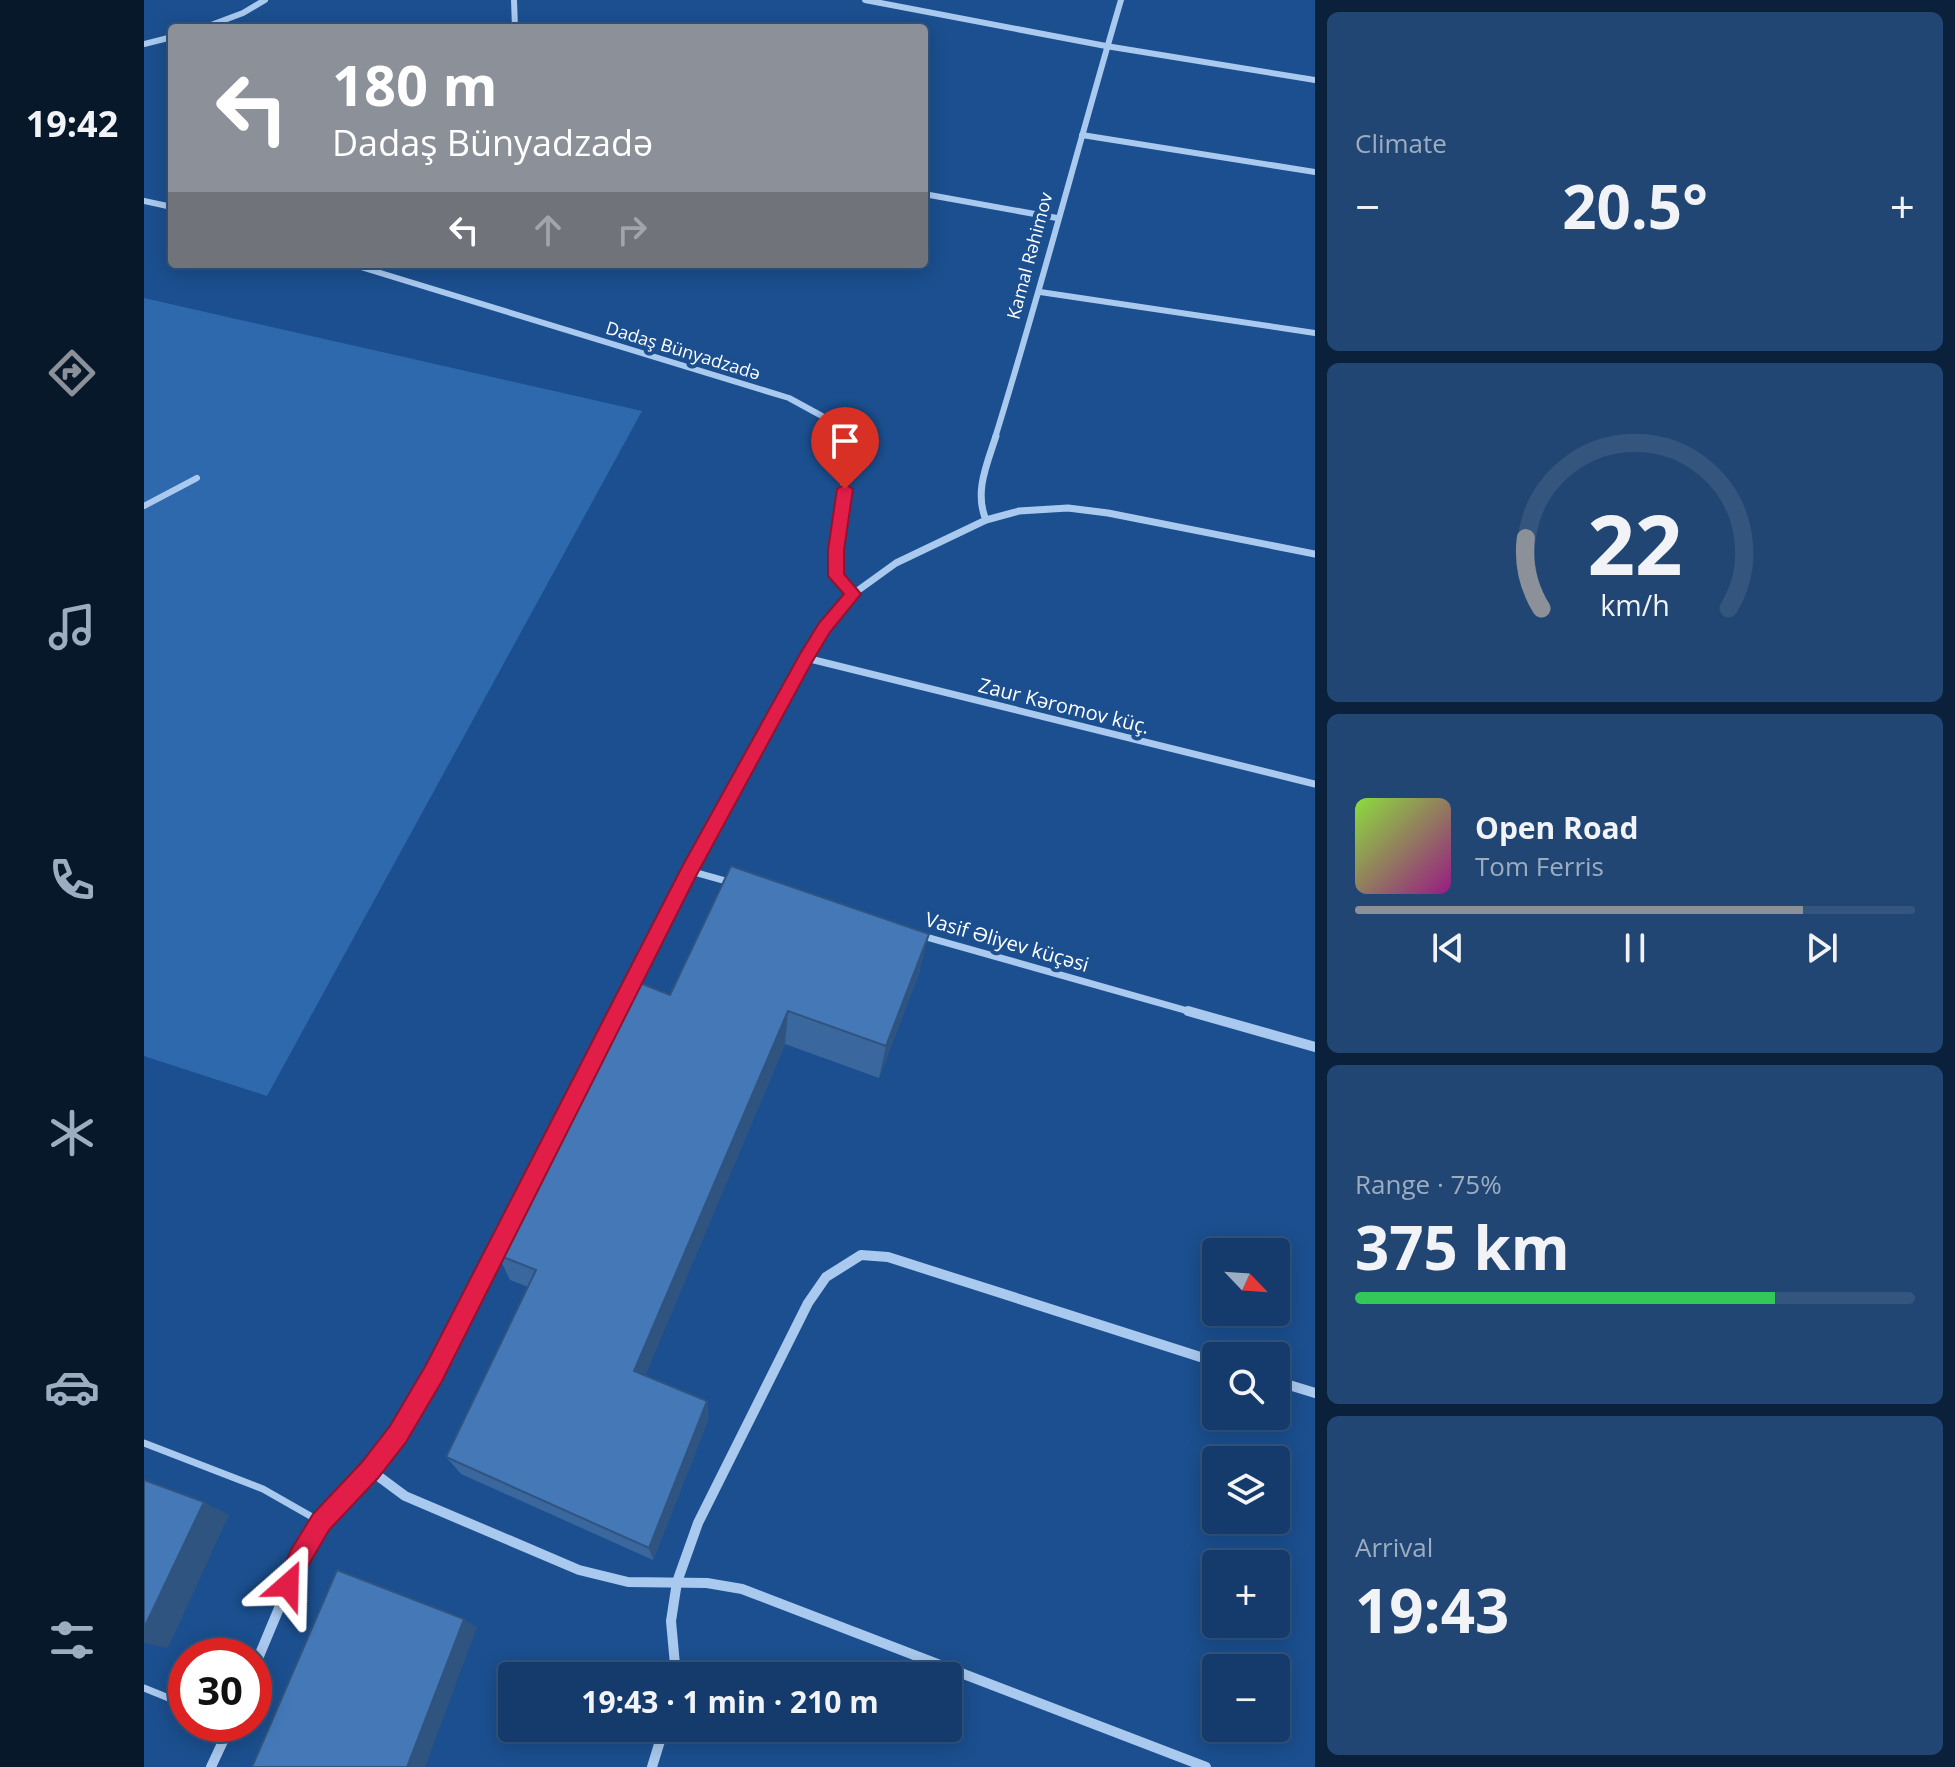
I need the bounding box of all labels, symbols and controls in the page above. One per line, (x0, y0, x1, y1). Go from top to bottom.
text: 180 m (332, 46, 498, 122)
icon: left (200, 56, 304, 160)
text: 19:42 (26, 99, 118, 148)
text: Dadaş Bünyadzadə (332, 118, 653, 167)
text: Climate (1355, 125, 1447, 161)
text: 20.5° (1562, 165, 1708, 247)
text: − (1355, 176, 1380, 236)
text: + (1890, 176, 1915, 236)
street label: Kamal Rəhimov (1001, 190, 1057, 322)
icon: left (442, 208, 486, 252)
icon: ahead (526, 208, 570, 252)
icon: right (610, 208, 654, 252)
street label: Dadaş Bünyadzadə (603, 315, 764, 385)
icon: directions (44, 345, 100, 401)
pin (811, 407, 879, 489)
icon: arrive (823, 419, 867, 463)
text: 22 (1587, 485, 1683, 598)
text: km/h (1600, 585, 1670, 624)
icon: music (44, 599, 100, 655)
street label: Zaur Kəromov küç. (976, 671, 1152, 740)
text: Open Road (1475, 807, 1639, 848)
text: Tom Ferris (1475, 848, 1604, 884)
icon: phone (44, 852, 100, 908)
street label: Vasif Əliyev küçəsi (922, 905, 1092, 978)
icon: previous (1426, 926, 1470, 970)
icon: pause (1613, 926, 1657, 970)
icon: next (1800, 926, 1844, 970)
icon: climate (44, 1105, 100, 1161)
text: Range · 75% (1355, 1166, 1502, 1202)
text: 375 km (1355, 1206, 1570, 1288)
north arrow (1202, 1238, 1290, 1326)
map controls (1202, 1238, 1290, 1742)
button: search (1202, 1342, 1290, 1430)
icon: car (44, 1359, 100, 1415)
button: layers (1202, 1446, 1290, 1534)
text: Arrival (1355, 1529, 1433, 1565)
position arrow (246, 1543, 330, 1627)
button: + (1202, 1550, 1290, 1638)
text: 19:43 (1355, 1569, 1509, 1651)
icon: filters (44, 1612, 100, 1668)
speed limit sign: 30 (168, 1638, 272, 1742)
button: − (1202, 1654, 1290, 1742)
text: 19:43 · 1 min · 210 m (581, 1681, 879, 1722)

